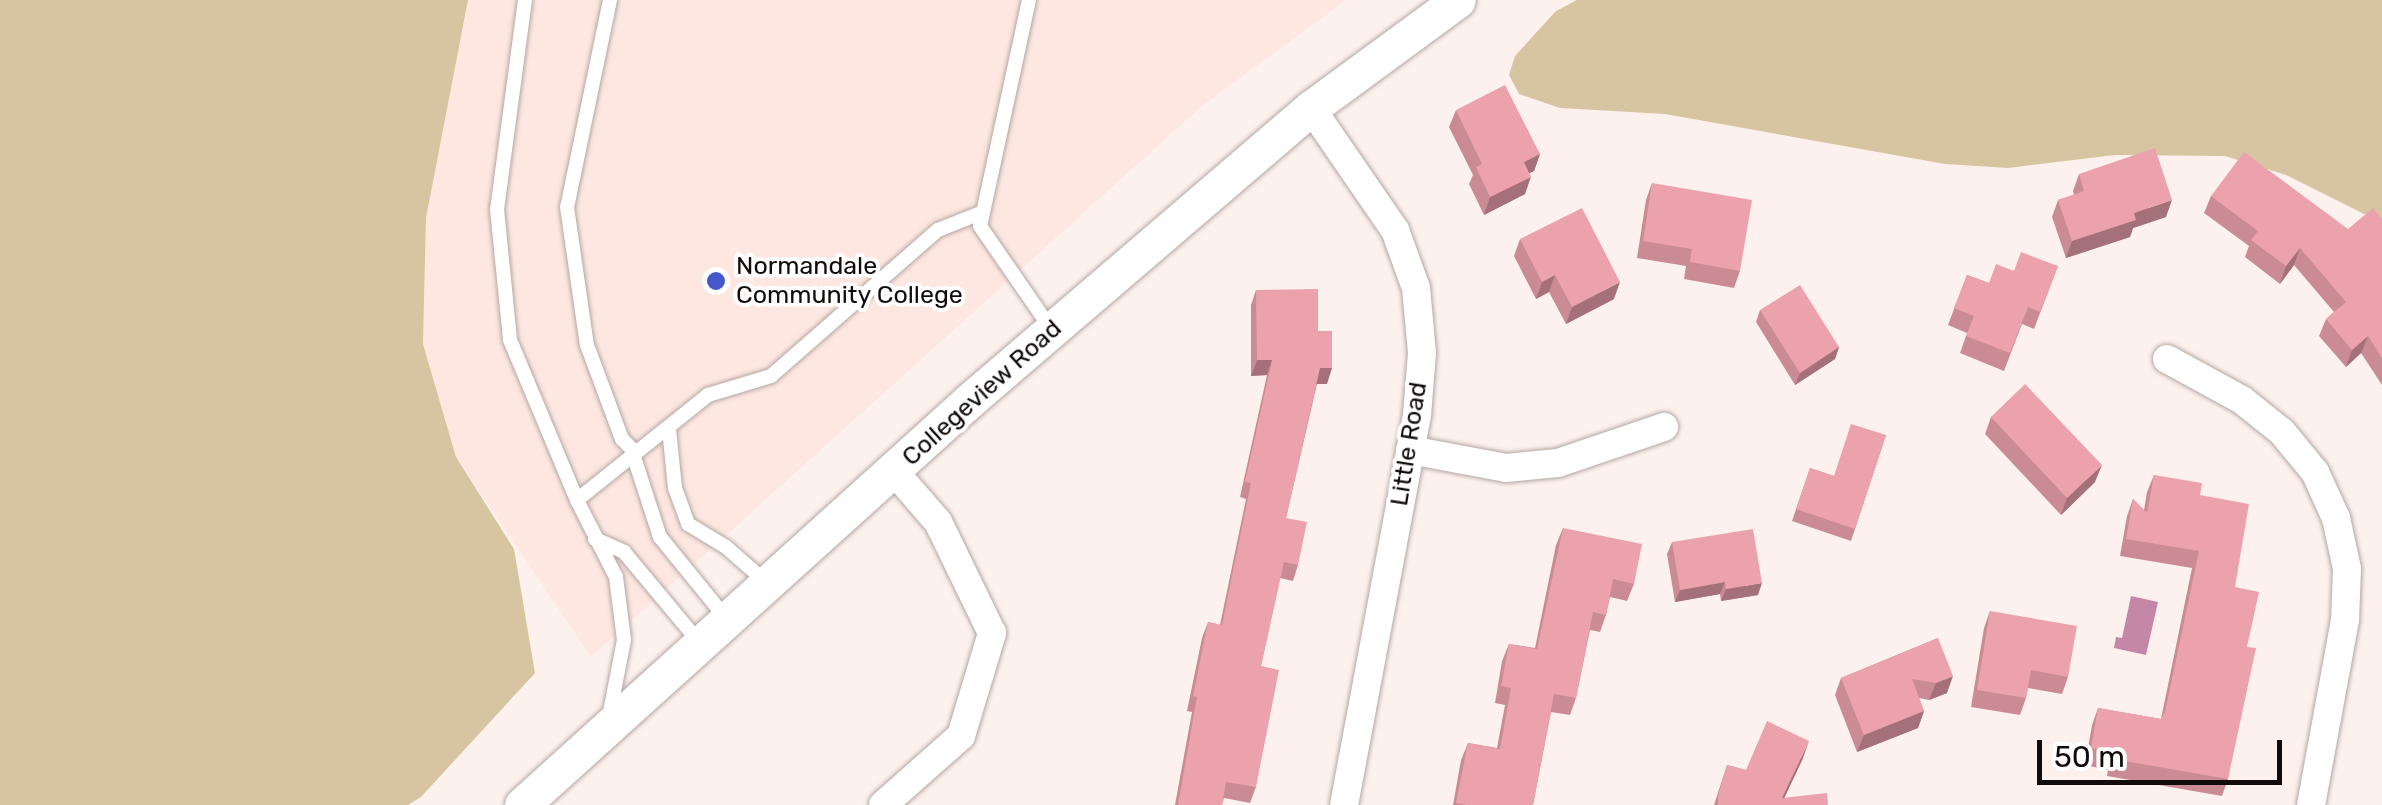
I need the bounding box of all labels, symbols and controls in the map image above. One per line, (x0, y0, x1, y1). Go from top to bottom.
place label: Normandale Community College (736, 252, 963, 311)
marker: Normandale Community College (705, 270, 727, 292)
street label: Collegeview Road (896, 313, 1068, 473)
street label: Little Road (1384, 380, 1434, 508)
scale bar (2042, 720, 2287, 782)
text: 50 m (2054, 739, 2125, 775)

